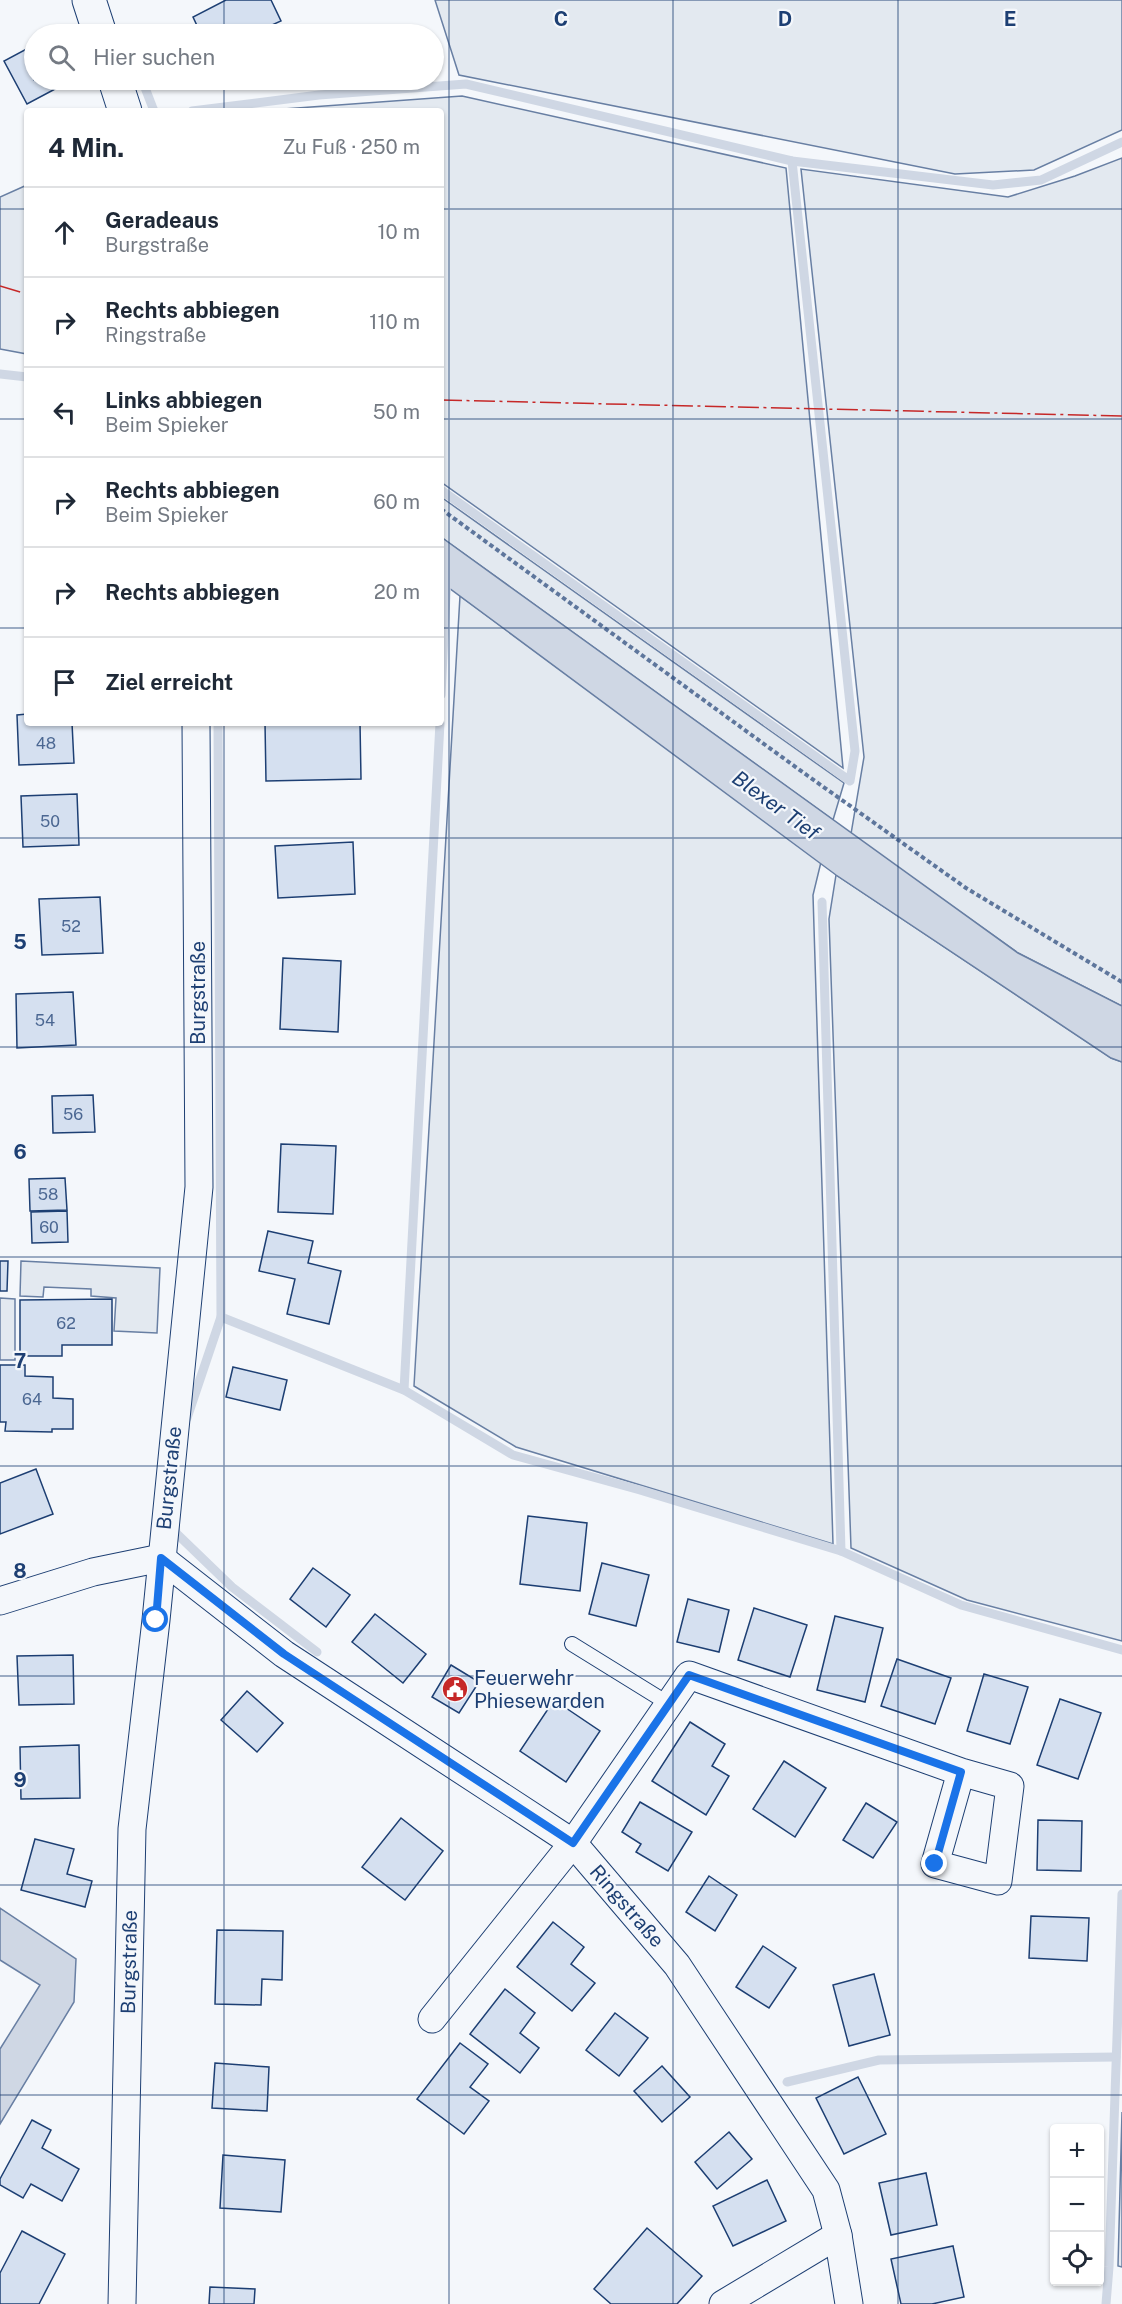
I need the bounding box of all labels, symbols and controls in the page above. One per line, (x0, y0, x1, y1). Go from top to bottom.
text: C (554, 7, 568, 31)
text: D (778, 7, 792, 31)
text: E (1004, 7, 1016, 31)
search box (24, 24, 444, 90)
icon: search (45, 41, 78, 74)
text: Hier suchen (93, 44, 215, 70)
text: 4 Min. (48, 132, 124, 163)
text: Zu Fuß · 250 m (282, 135, 420, 159)
text: Geradeaus (105, 207, 219, 233)
icon: ahead (48, 216, 81, 249)
text: 10 m (377, 220, 420, 244)
text: Burgstraße (105, 233, 209, 257)
text: Rechts abbiegen (105, 297, 280, 323)
icon: right (48, 306, 81, 339)
text: 110 m (369, 310, 420, 334)
text: Ringstraße (105, 323, 206, 347)
text: Links abbiegen (105, 387, 262, 413)
icon: left (48, 396, 81, 429)
text: 50 m (373, 400, 420, 424)
text: Beim Spieker (105, 413, 229, 437)
text: Rechts abbiegen (105, 477, 280, 503)
icon: right (48, 486, 81, 519)
text: 60 m (373, 490, 420, 514)
text: Beim Spieker (105, 503, 229, 527)
icon: right (48, 576, 81, 609)
text: Rechts abbiegen (105, 579, 280, 605)
text: 20 m (374, 580, 420, 604)
icon: arrive (48, 666, 81, 699)
text: Ziel erreicht (105, 669, 233, 695)
house number: 48 (36, 734, 56, 753)
water label: Blexer Tief (728, 765, 825, 846)
house number: 50 (40, 812, 60, 831)
house number: 52 (61, 917, 81, 936)
text: 5 (13, 930, 27, 954)
street label: Burgstraße (186, 941, 210, 1045)
house number: 54 (35, 1011, 55, 1030)
house number: 56 (63, 1105, 83, 1124)
text: 6 (13, 1140, 27, 1164)
house number: 58 (38, 1185, 58, 1204)
house number: 60 (39, 1218, 59, 1237)
house number: 62 (56, 1314, 76, 1333)
text: 7 (14, 1349, 26, 1373)
house number: 64 (22, 1390, 42, 1409)
street label: Burgstraße (152, 1425, 186, 1531)
text: 8 (13, 1559, 27, 1583)
route start (142, 1606, 168, 1632)
place label: Feuerwehr Phiesewarden (474, 1666, 605, 1713)
public building icon: Feuerwehr Phiesewarden (440, 1674, 470, 1704)
text: 9 (13, 1768, 27, 1792)
route end (921, 1850, 947, 1876)
street label: Ringstraße (585, 1860, 669, 1952)
street label: Burgstraße (116, 1910, 142, 2014)
map controls (1050, 2124, 1104, 2286)
button: + (1050, 2124, 1104, 2178)
button: − (1050, 2178, 1104, 2232)
button: locate (1050, 2232, 1104, 2286)

